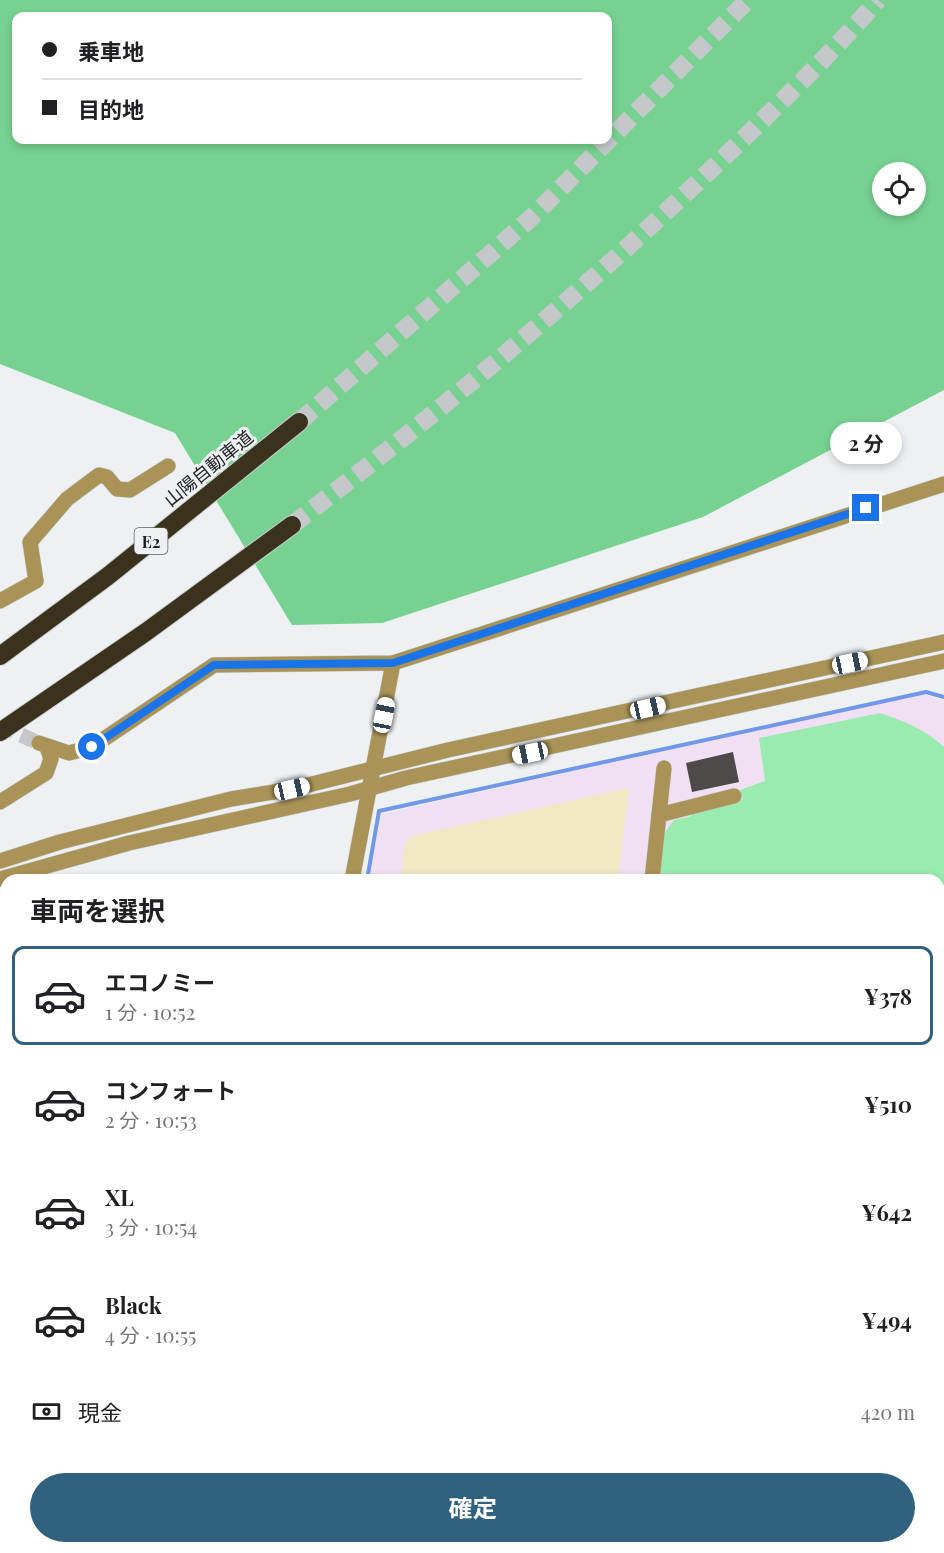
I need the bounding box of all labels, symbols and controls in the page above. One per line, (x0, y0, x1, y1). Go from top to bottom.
text: 乗車地 (78, 36, 144, 66)
text: 目的地 (78, 94, 144, 124)
map controls (872, 162, 926, 216)
button: locate (872, 162, 926, 216)
callout: 2 分 (830, 421, 902, 463)
street label: 山陽自動車道 (158, 425, 258, 511)
text: 2 分 (849, 429, 883, 456)
route end (852, 494, 879, 521)
road number: E2 (134, 528, 168, 554)
car (831, 650, 869, 676)
car (628, 695, 668, 721)
car (372, 696, 396, 734)
route start (78, 733, 105, 760)
car (511, 740, 549, 766)
car (272, 776, 312, 802)
text: 車両を選択 (30, 892, 165, 928)
text: エコノミー (105, 967, 215, 997)
icon: car (33, 969, 87, 1023)
text: ¥378 (864, 981, 912, 1011)
text: 1 分 · 10:52 (105, 998, 195, 1025)
text: コンフォート (105, 1075, 236, 1105)
icon: car (33, 1077, 87, 1131)
text: ¥510 (864, 1089, 912, 1119)
text: 2 分 · 10:53 (105, 1106, 197, 1133)
text: XL (105, 1182, 134, 1212)
icon: car (33, 1185, 87, 1239)
text: ¥642 (862, 1197, 912, 1227)
text: 3 分 · 10:54 (105, 1213, 197, 1240)
text: Black (105, 1290, 162, 1320)
icon: car (33, 1293, 87, 1347)
text: ¥494 (862, 1305, 912, 1335)
text: 4 分 · 10:55 (105, 1321, 196, 1348)
icon: cash (30, 1395, 63, 1428)
text: 現金 (78, 1397, 122, 1427)
text: 420 m (861, 1398, 915, 1425)
button: 確定 (30, 1473, 915, 1542)

